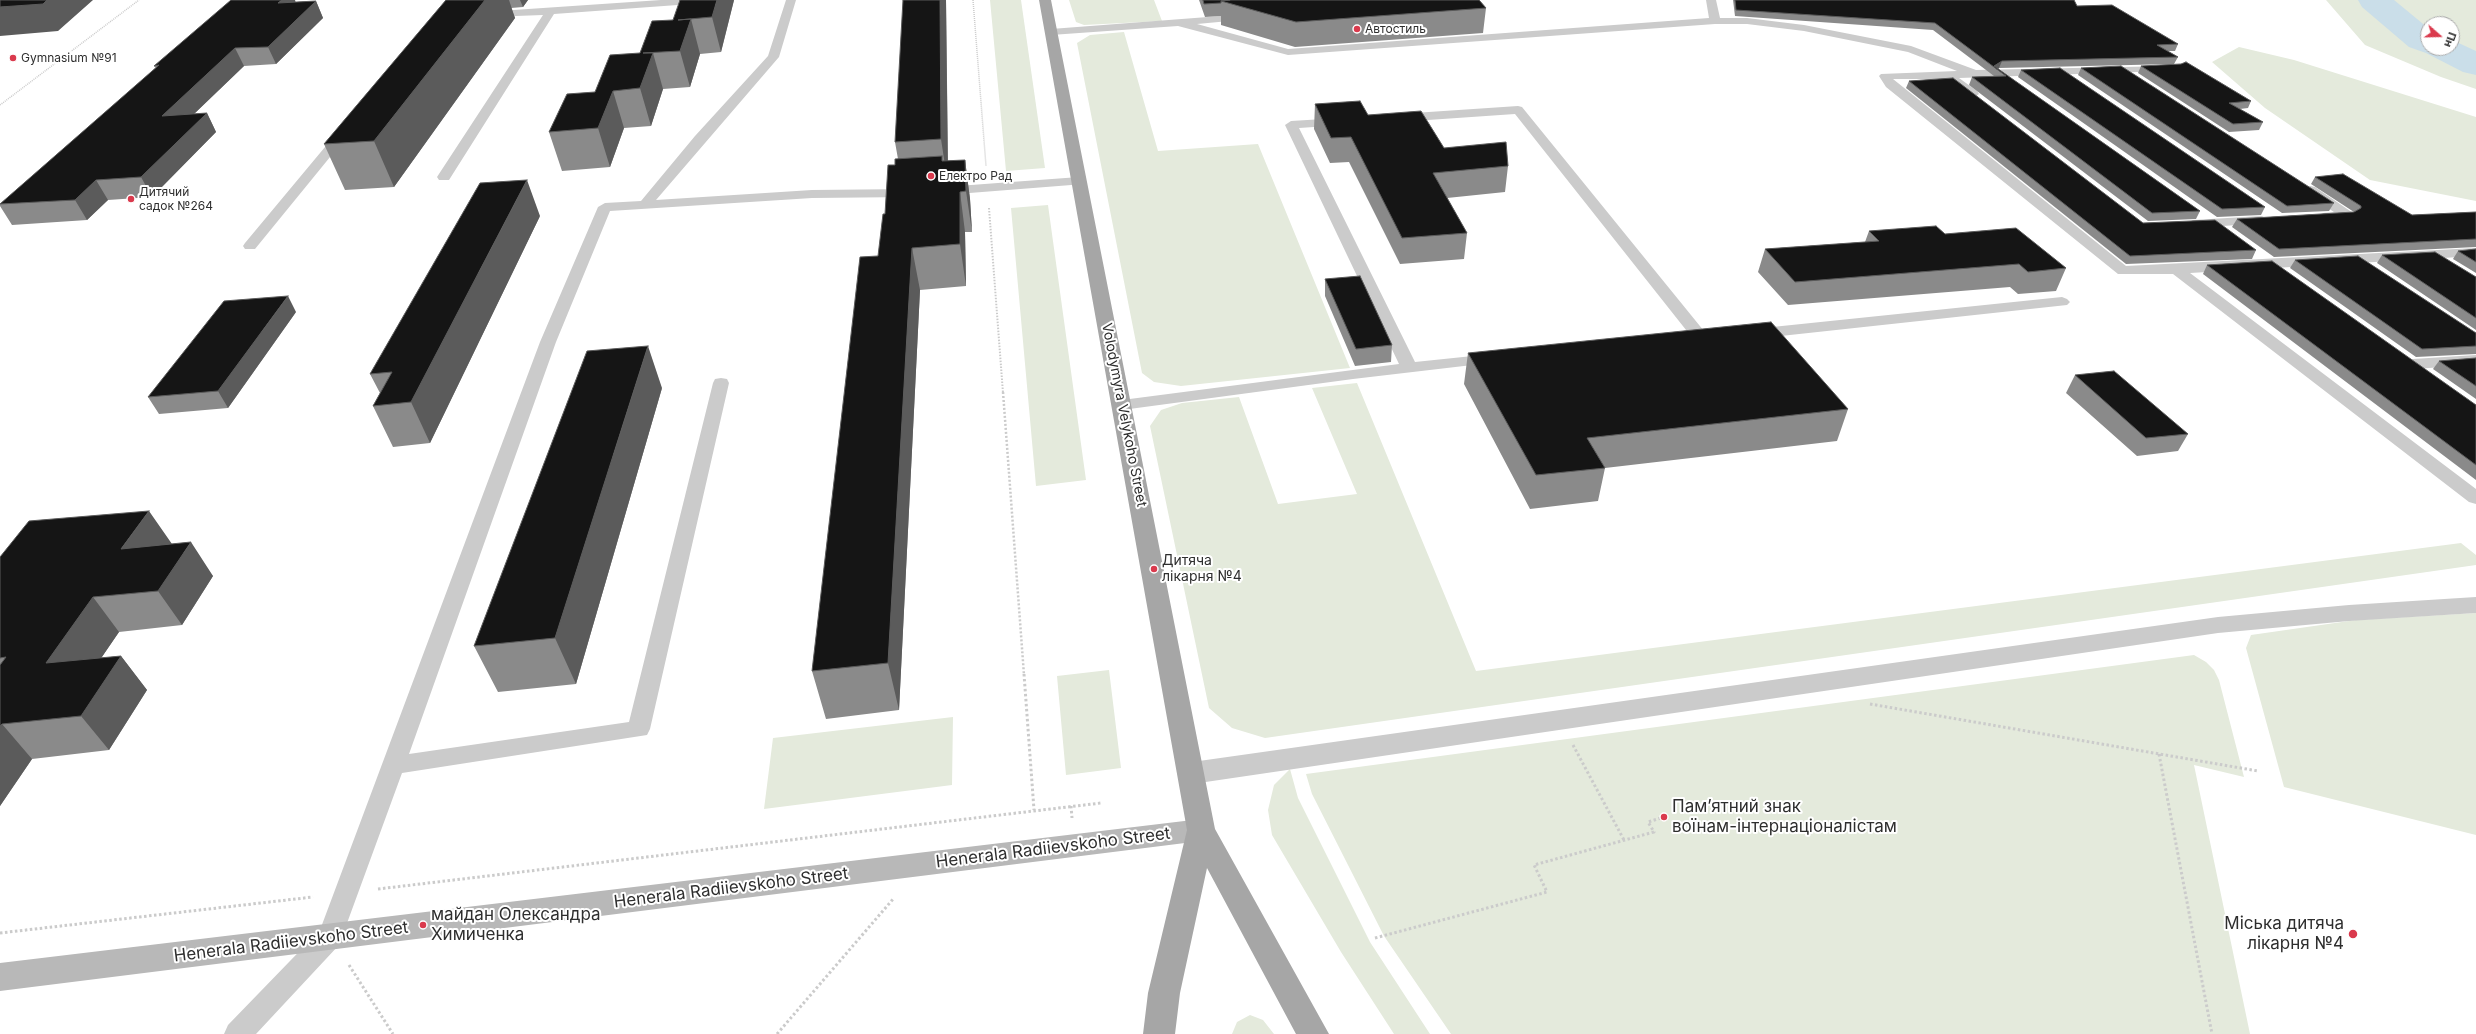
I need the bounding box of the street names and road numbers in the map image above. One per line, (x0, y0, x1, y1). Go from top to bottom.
street label: Volodymyra Velykoho Street (1098, 322, 1150, 508)
street label: Henerala Radiievskoho Street (935, 823, 1171, 873)
street label: Henerala Radiievskoho Street (613, 863, 849, 913)
street label: Henerala Radiievskoho Street (173, 917, 409, 967)

